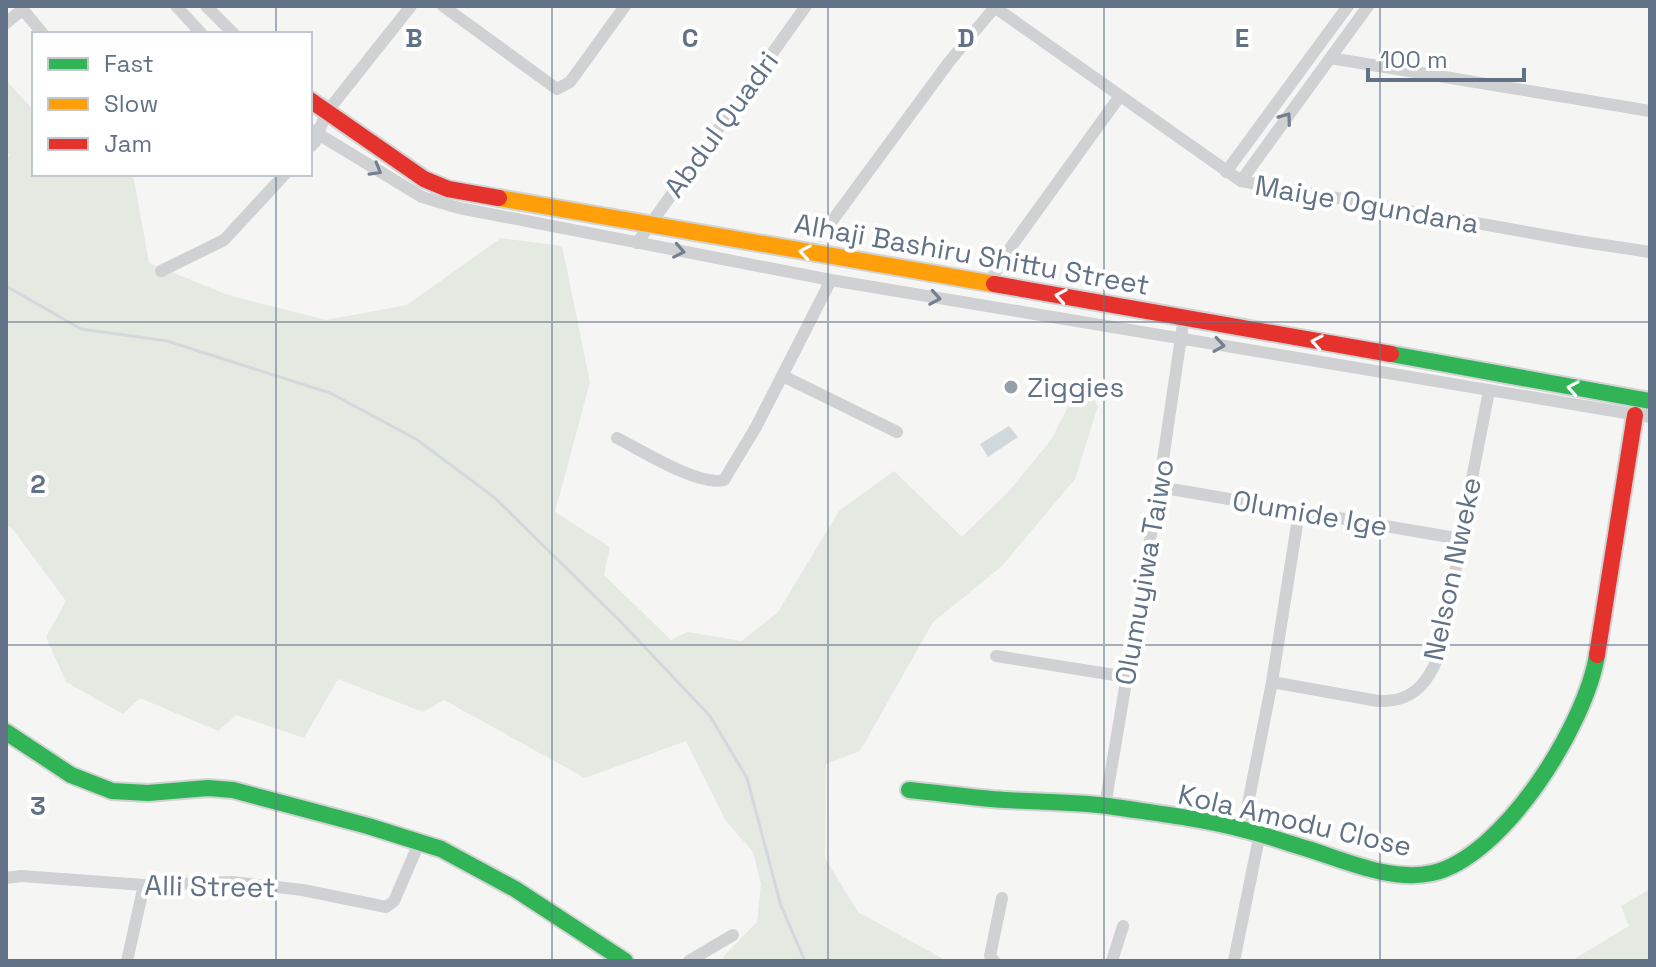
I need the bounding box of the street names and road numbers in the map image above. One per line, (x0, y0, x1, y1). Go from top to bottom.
street label: Abdul Quadri (656, 44, 786, 204)
street label: Maiye Ogundana (1252, 167, 1482, 241)
street label: Alhaji Bashiru Shittu Street (792, 205, 1152, 303)
street label: Olumuyiwa Taiwo (1106, 456, 1182, 688)
street label: Nelson Nweke (1415, 474, 1489, 664)
street label: Olumide Ige (1230, 482, 1390, 544)
street label: Kola Amodu Close (1175, 776, 1415, 864)
street label: Alli Street (144, 867, 276, 905)

